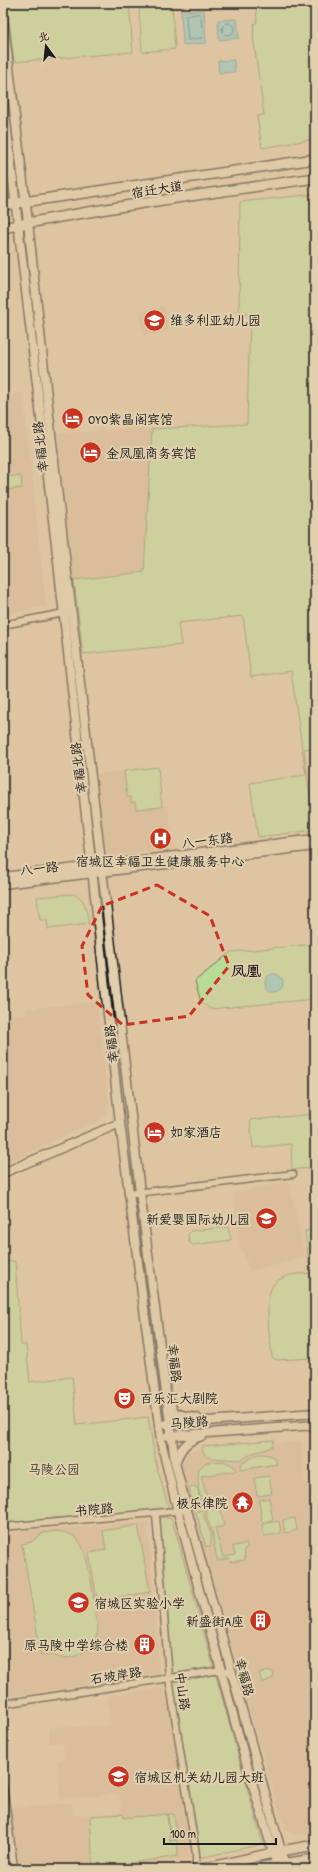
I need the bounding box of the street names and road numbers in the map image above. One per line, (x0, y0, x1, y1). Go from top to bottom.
street label: 宿迁大道 (130, 176, 184, 202)
street label: 幸福北路 (28, 420, 52, 474)
street label: 幸福北路 (66, 741, 90, 795)
street label: 八一东路 (180, 828, 234, 852)
street label: 八一路 (19, 857, 59, 879)
street label: 幸福路 (100, 1024, 122, 1064)
street label: 幸福路 (164, 1343, 186, 1383)
street label: 马陵路 (169, 1411, 209, 1433)
street label: 书院路 (74, 1498, 114, 1520)
street label: 幸福路 (231, 1656, 259, 1698)
street label: 石坡岸路 (89, 1662, 143, 1688)
street label: 中山路 (171, 1670, 195, 1712)

